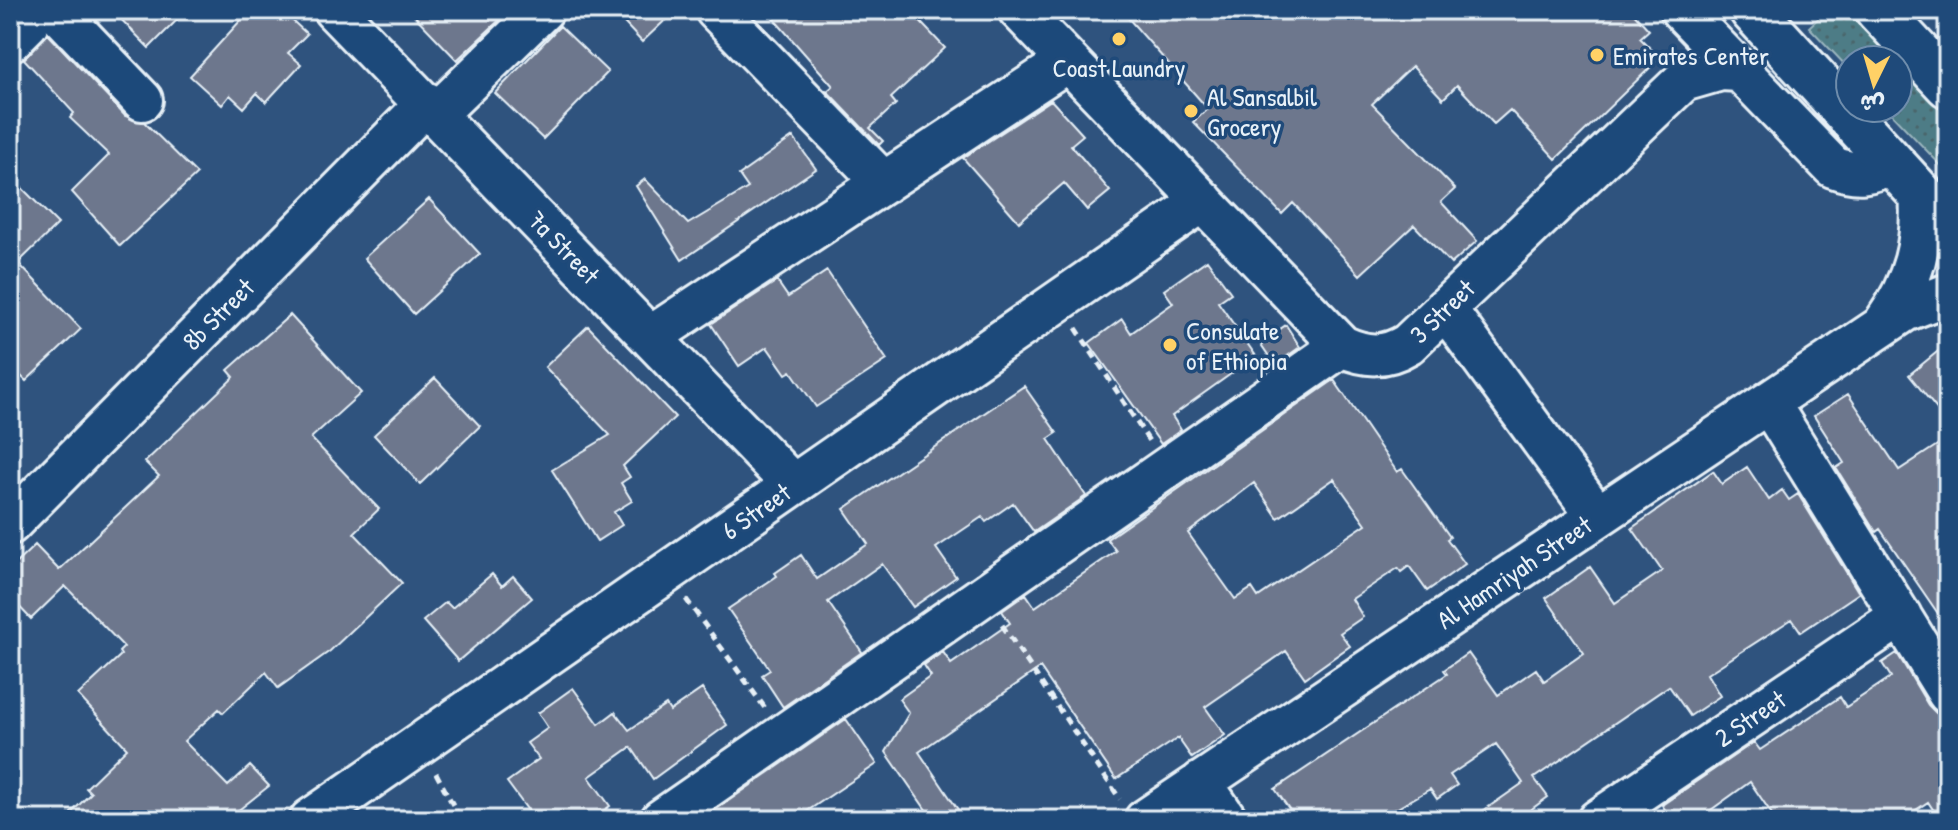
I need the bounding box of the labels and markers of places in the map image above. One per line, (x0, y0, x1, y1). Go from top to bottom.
marker: Coast Laundry (1110, 30, 1128, 48)
place label: Emirates Center (1613, 38, 1769, 73)
marker: Emirates Center (1588, 46, 1606, 64)
place label: Coast Laundry (1052, 50, 1186, 85)
place label: Al Sansalbil Grocery (1207, 79, 1317, 144)
marker: Al Sansalbil Grocery (1182, 102, 1200, 120)
place label: Consulate of Ethiopia (1186, 313, 1287, 378)
marker: Consulate of Ethiopia (1161, 336, 1179, 354)

